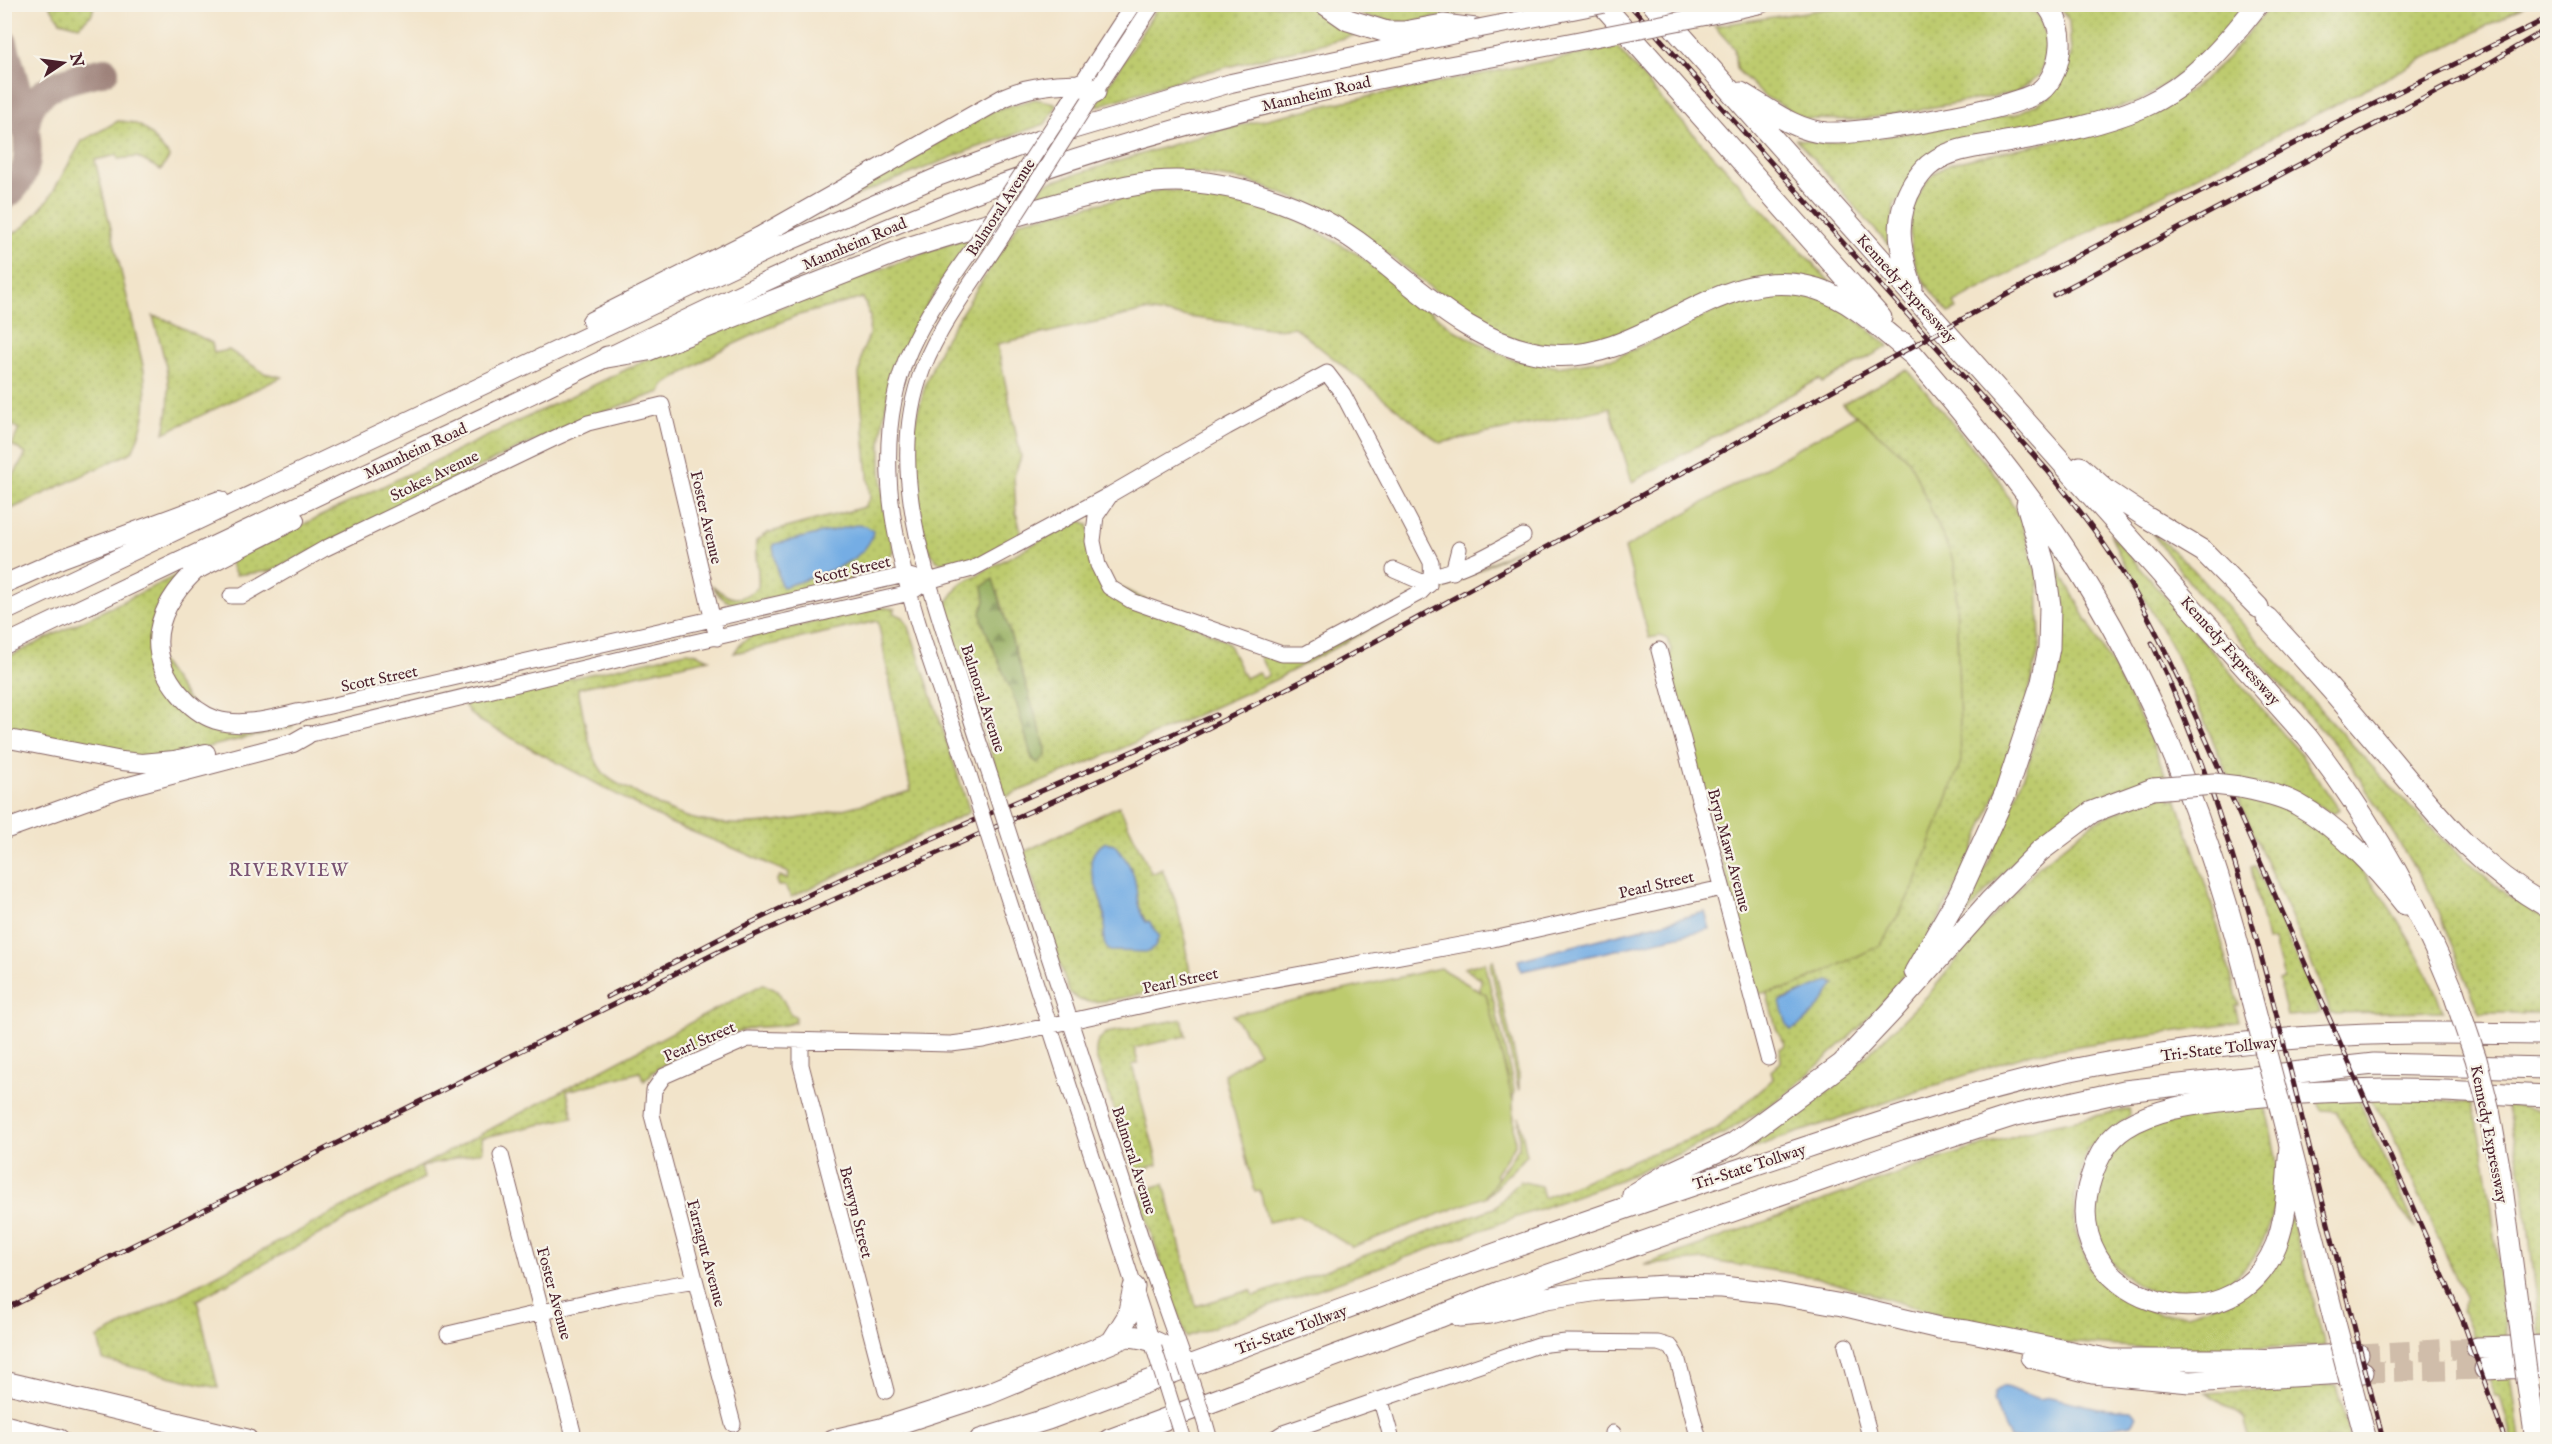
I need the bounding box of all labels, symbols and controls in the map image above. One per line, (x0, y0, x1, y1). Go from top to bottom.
north arrow (33, 33, 93, 93)
text: N (64, 50, 87, 69)
street label: Mannheim Road (1260, 73, 1373, 117)
street label: Balmoral Avenue (963, 156, 1041, 261)
street label: Mannheim Road (800, 214, 910, 276)
street label: Kennedy Expressway (1851, 231, 1960, 348)
street label: Mannheim Road (361, 419, 471, 484)
street label: Stokes Avenue (387, 447, 482, 507)
street label: Foster Avenue (685, 469, 726, 566)
street label: Scott Street (812, 552, 893, 589)
street label: Kennedy Expressway (2175, 593, 2284, 710)
street label: Balmoral Avenue (955, 642, 1009, 755)
street label: Scott Street (339, 662, 420, 698)
street label: Bryn Mawr Avenue (1702, 787, 1754, 914)
district label: RIVERVIEW (228, 860, 350, 883)
street label: Pearl Street (1617, 867, 1697, 904)
street label: Pearl Street (1141, 964, 1221, 1000)
street label: Pearl Street (661, 1018, 739, 1068)
street label: Tri-State Tollway (2160, 1033, 2279, 1067)
street label: Kennedy Expressway (2465, 1064, 2511, 1205)
street label: Balmoral Avenue (1106, 1104, 1160, 1217)
street label: Tri-State Tollway (1691, 1140, 1809, 1196)
street label: Berwyn Street (834, 1164, 876, 1261)
street label: Farragut Avenue (681, 1198, 729, 1309)
street label: Foster Avenue (531, 1245, 575, 1342)
street label: Tri-State Tollway (1233, 1301, 1350, 1360)

